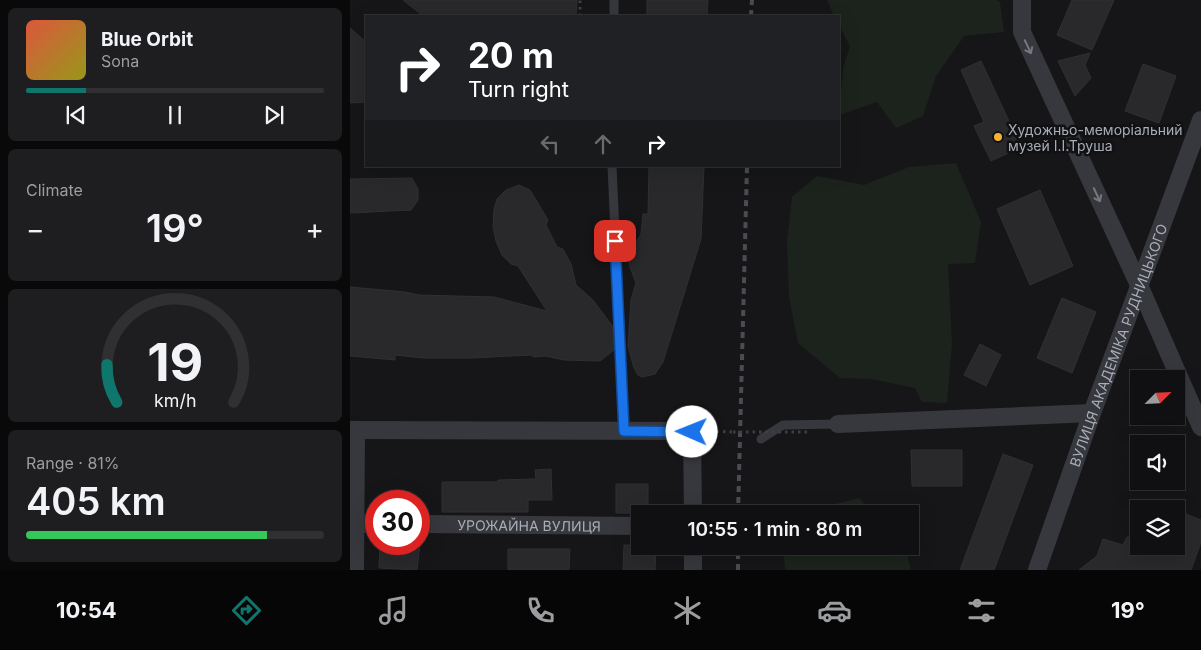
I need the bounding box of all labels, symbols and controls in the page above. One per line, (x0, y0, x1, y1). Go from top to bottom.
text: Blue Orbit (101, 28, 193, 51)
text: 20 m (468, 34, 554, 76)
icon: right (385, 35, 450, 100)
one-way arrow (1024, 39, 1034, 54)
text: Sona (101, 51, 139, 71)
text: Turn right (468, 76, 569, 102)
icon: previous (62, 101, 90, 129)
icon: pause (161, 101, 189, 129)
icon: next (260, 101, 288, 129)
place label: Художньо-меморіальний музей І.І.Труша (1008, 121, 1183, 154)
icon: left (536, 130, 564, 158)
icon: ahead (589, 130, 617, 158)
icon: right (642, 130, 670, 158)
marker: Художньо-меморіальний музей І.І.Труша (992, 131, 1004, 143)
text: Climate (26, 180, 83, 200)
one-way arrow (1092, 187, 1102, 202)
text: 19° (146, 205, 204, 251)
text: − (26, 212, 45, 246)
text: + (305, 212, 324, 246)
pin (594, 220, 636, 262)
street label: ВУЛИЦЯ АКАДЕМІКА РУДНИЦЬКОГО (1065, 221, 1170, 469)
icon: arrive (601, 227, 629, 255)
text: 19 (147, 331, 203, 394)
north arrow (1130, 370, 1185, 425)
map controls (1130, 370, 1185, 555)
text: km/h (154, 390, 196, 411)
position arrow (665, 405, 717, 457)
button: sound (1130, 435, 1185, 490)
text: Range · 81% (26, 453, 120, 473)
text: 405 km (26, 478, 166, 524)
speed limit sign: 30 (365, 490, 430, 555)
button: layers (1130, 500, 1185, 555)
street label: УРОЖАЙНА ВУЛИЦЯ (457, 515, 601, 534)
text: 10:55 · 1 min · 80 m (688, 518, 862, 541)
icon: directions (229, 593, 264, 628)
icon: music (376, 593, 411, 628)
icon: phone (523, 593, 558, 628)
icon: climate (670, 593, 705, 628)
icon: car (817, 593, 852, 628)
icon: filters (964, 593, 999, 628)
text: 10:54 (56, 597, 117, 623)
text: 19° (1111, 597, 1145, 623)

